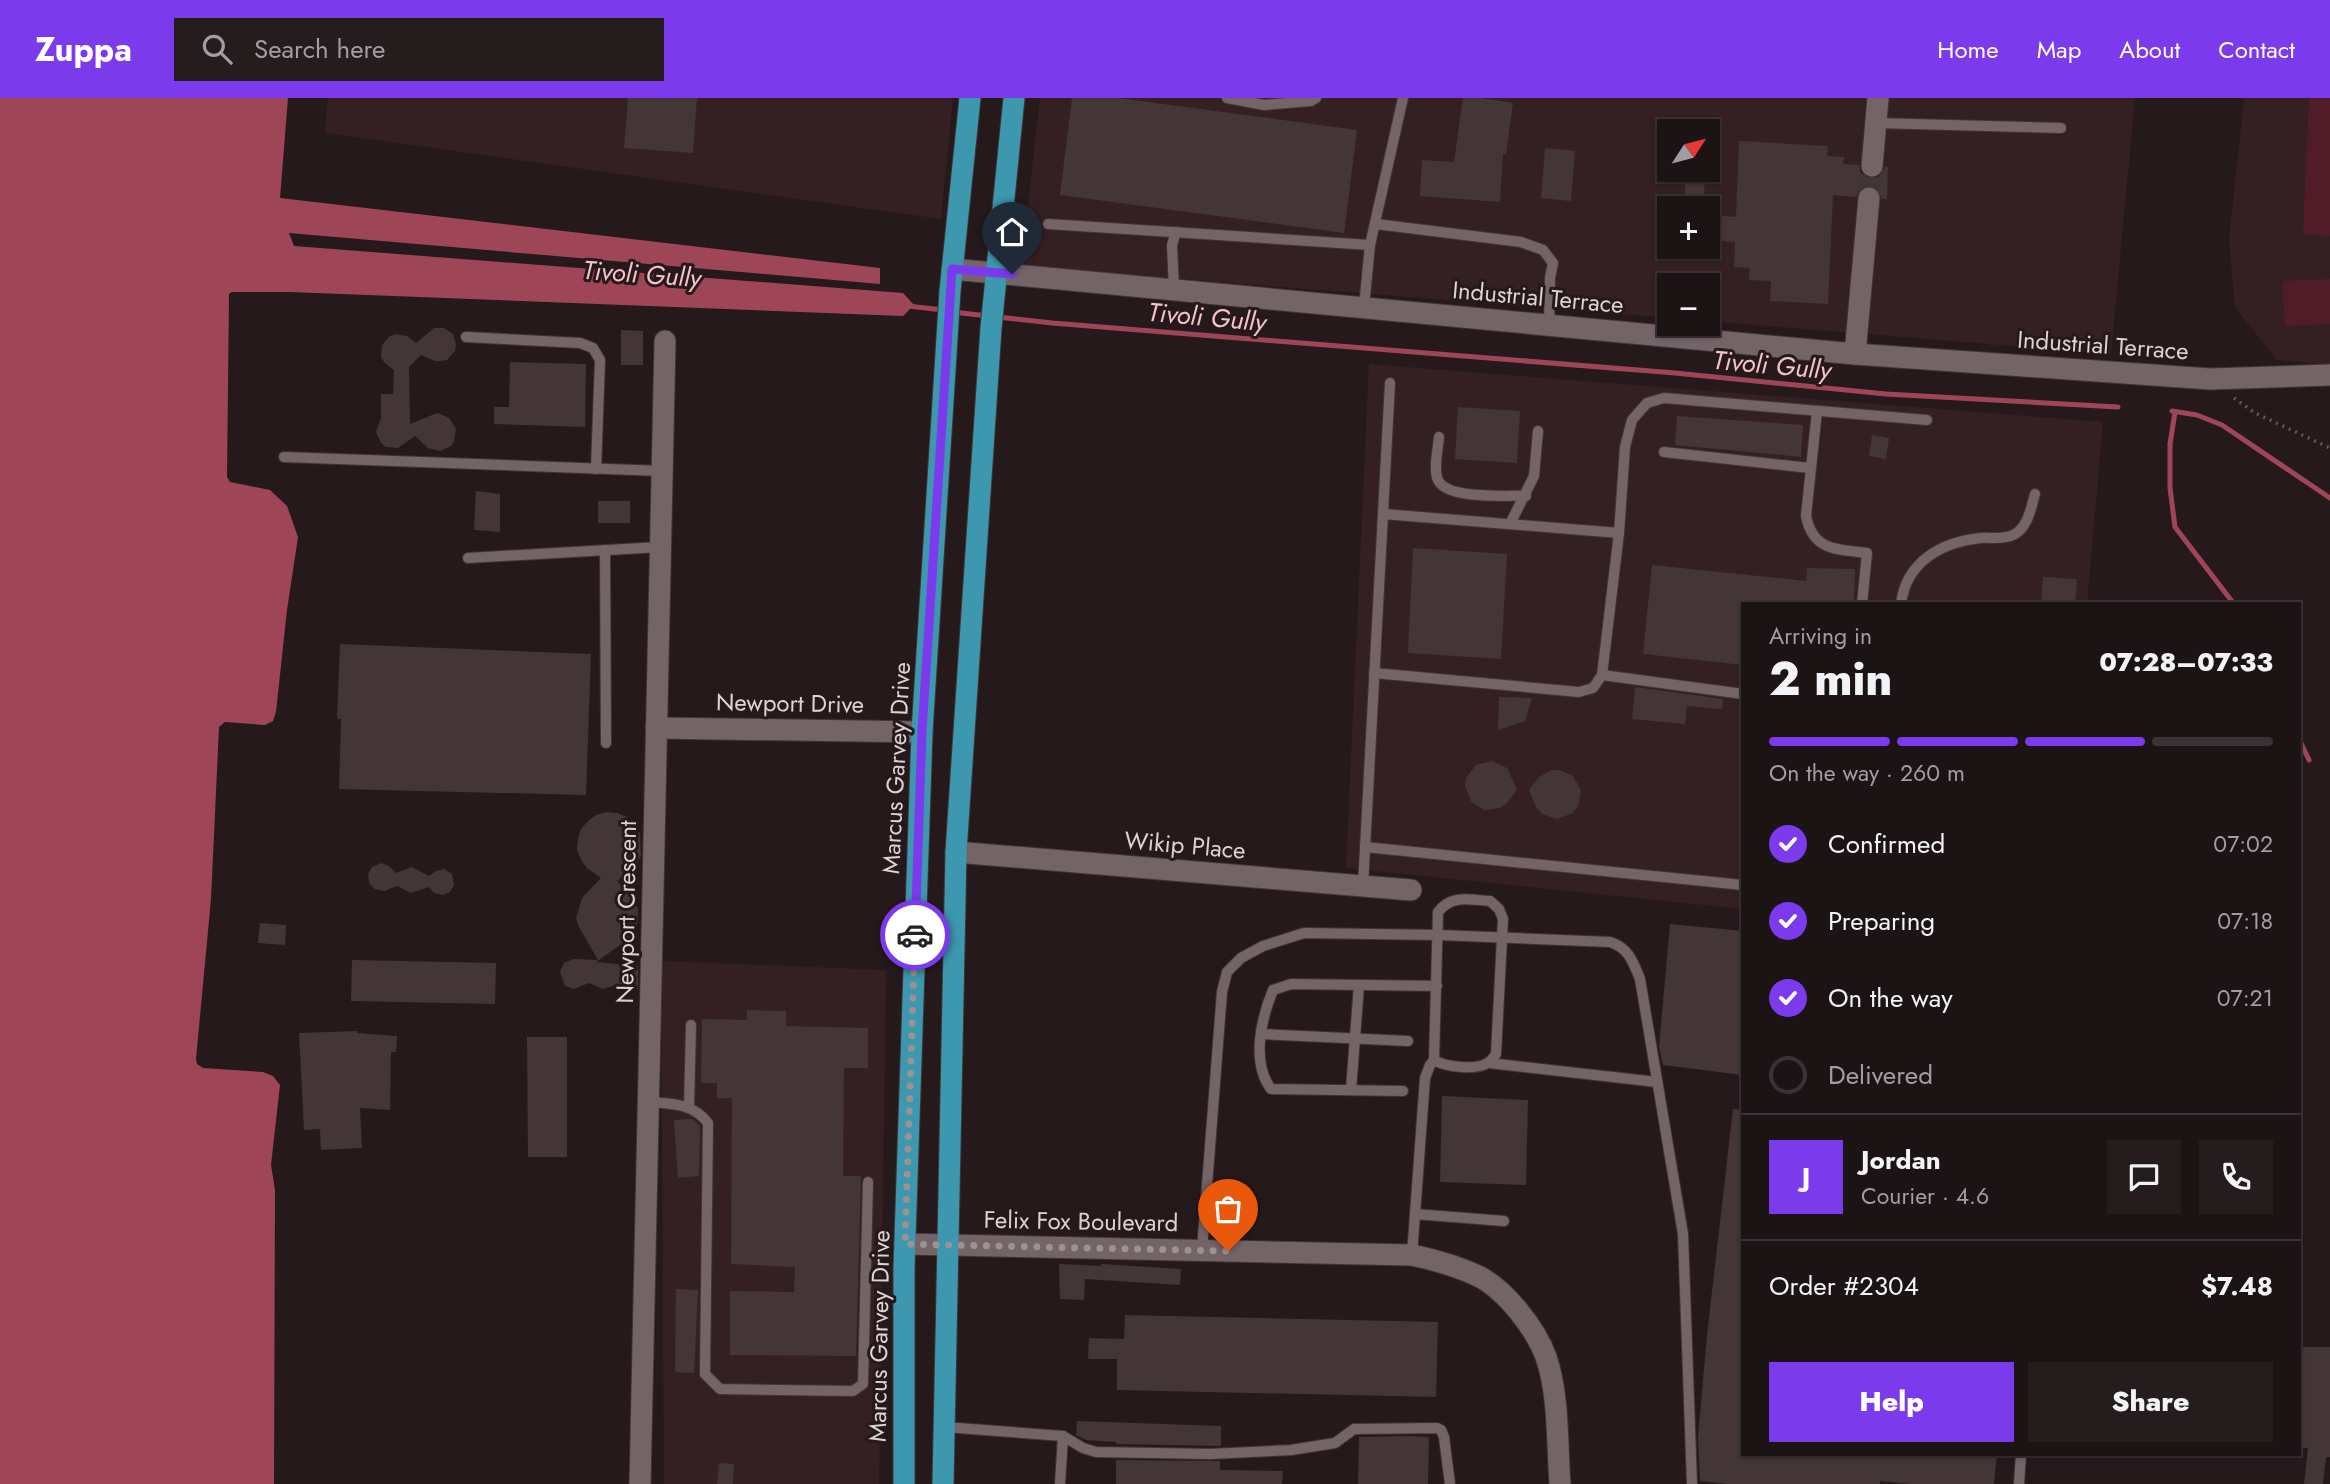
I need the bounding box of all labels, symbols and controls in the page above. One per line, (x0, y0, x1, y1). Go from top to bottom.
search box (174, 18, 664, 81)
text: Zuppa (35, 26, 132, 73)
icon: search (198, 30, 236, 68)
text: Search here (254, 30, 385, 68)
text: Home (1937, 32, 1999, 67)
text: Map (2037, 32, 2081, 67)
text: About (2119, 32, 2180, 67)
text: Contact (2218, 32, 2295, 67)
north arrow (1657, 119, 1720, 182)
map controls (1657, 119, 1720, 336)
button: + (1657, 196, 1720, 259)
pin (982, 202, 1042, 274)
icon: home (993, 213, 1031, 251)
water label: Tivoli Gully (582, 251, 704, 297)
street label: Industrial Terrace (1451, 272, 1625, 322)
button: − (1657, 273, 1720, 336)
water label: Tivoli Gully (1146, 293, 1270, 341)
street label: Industrial Terrace (2016, 322, 2190, 368)
water label: Tivoli Gully (1711, 341, 1835, 389)
text: Arriving in (1769, 619, 1872, 653)
text: 07:28–07:33 (2099, 643, 2273, 681)
text: 2 min (1769, 646, 1893, 712)
street label: Marcus Garvey Drive (873, 661, 919, 875)
street label: Newport Drive (716, 684, 864, 722)
text: On the way · 260 m (1769, 756, 1965, 790)
street label: Newport Crescent (607, 820, 645, 1004)
street label: Wikip Place (1123, 822, 1247, 868)
icon: check (1769, 825, 1807, 863)
text: Confirmed (1828, 825, 1945, 863)
text: 07:02 (2213, 827, 2273, 861)
courier (880, 900, 950, 970)
icon: check (1769, 902, 1807, 940)
text: Preparing (1828, 902, 1935, 940)
text: 07:18 (2217, 904, 2273, 938)
icon: car (896, 916, 934, 954)
icon: check (1769, 979, 1807, 1017)
text: On the way (1828, 979, 1953, 1017)
text: 07:21 (2217, 981, 2273, 1015)
text: Delivered (1828, 1056, 1933, 1094)
button: chat (2107, 1140, 2181, 1214)
button: phone (2199, 1140, 2273, 1214)
text: Jordan (1861, 1141, 1941, 1179)
text: J (1802, 1158, 1810, 1196)
pin (1198, 1179, 1258, 1251)
text: Courier · 4.6 (1861, 1179, 1989, 1213)
icon: bag (1209, 1190, 1247, 1228)
street label: Felix Fox Boulevard (983, 1202, 1179, 1240)
street label: Marcus Garvey Drive (860, 1230, 898, 1442)
text: Order #2304 (1769, 1267, 1919, 1305)
text: $7.48 (2201, 1267, 2273, 1305)
button: Help (1769, 1362, 2014, 1442)
button: Share (2028, 1362, 2273, 1442)

